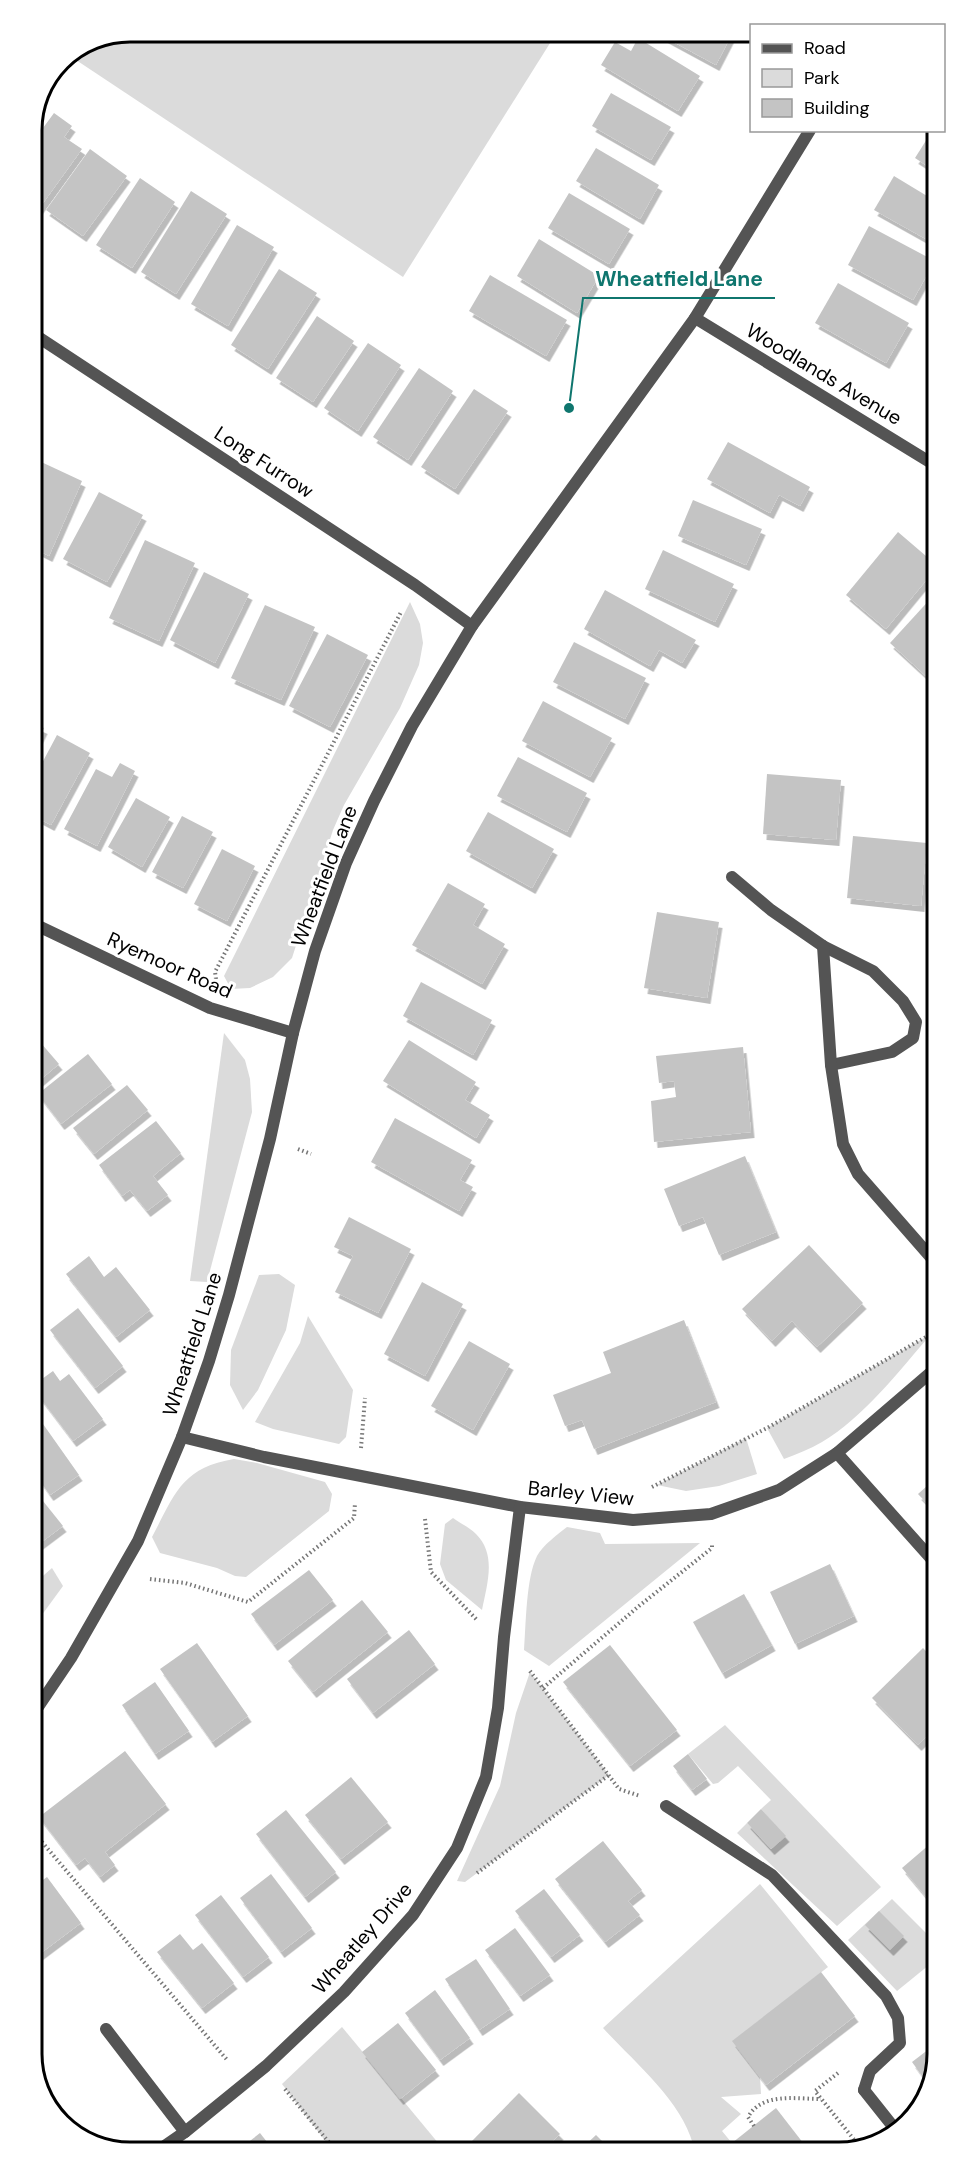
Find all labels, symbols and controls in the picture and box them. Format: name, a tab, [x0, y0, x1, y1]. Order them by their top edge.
legend	[750, 24, 945, 132]
text: Road	[804, 36, 846, 60]
text: Park	[804, 66, 840, 90]
text: Building	[804, 96, 869, 120]
callout: Wheatfield Lane	[583, 259, 775, 298]
text: Wheatfield Lane	[595, 265, 763, 293]
street label: Woodlands Avenue	[741, 317, 907, 431]
street label: Long Furrow	[209, 420, 319, 504]
street label: Wheatfield Lane	[285, 801, 363, 951]
street label: Ryemoor Road	[103, 926, 237, 1004]
street label: Wheatfield Lane	[156, 1269, 228, 1419]
street label: Barley View	[527, 1474, 635, 1512]
street label: Wheatley Drive	[306, 1877, 418, 1999]

